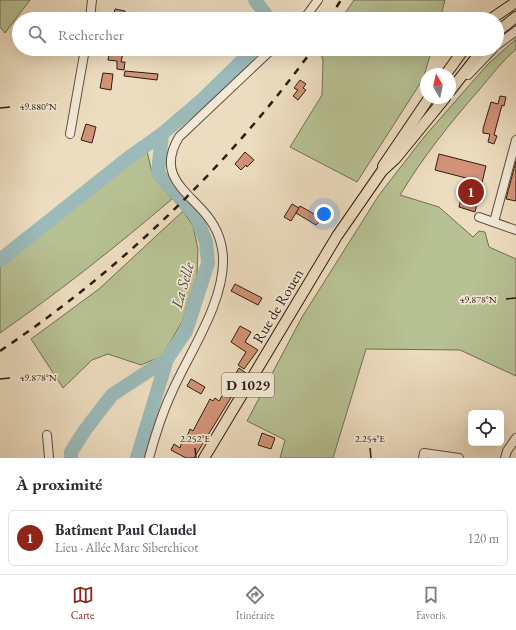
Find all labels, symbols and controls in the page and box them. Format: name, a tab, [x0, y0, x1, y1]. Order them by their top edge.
search box	[12, 12, 504, 56]
icon: search	[26, 23, 48, 45]
text: Rechercher	[58, 25, 124, 44]
north arrow	[420, 68, 456, 104]
text: 49.880°N	[19, 100, 57, 113]
pin: 1	[458, 177, 484, 207]
your location	[314, 204, 334, 224]
water label: La Selle	[166, 259, 199, 312]
street label: Rue de Rouen	[248, 265, 307, 347]
text: 49.878°N	[459, 293, 497, 306]
text: 49.878°N	[19, 371, 57, 384]
road number: D 1029	[222, 373, 274, 397]
map controls	[468, 410, 504, 446]
button: locate	[468, 410, 504, 446]
text: 2.252°E	[180, 432, 210, 445]
text: 2.254°E	[355, 432, 385, 445]
text: À proximité	[16, 473, 102, 495]
text: Batîment Paul Claudel	[55, 520, 197, 539]
text: 1	[27, 530, 33, 547]
text: 120 m	[468, 530, 499, 547]
text: Lieu · Allée Marc Siberchicot	[55, 539, 198, 556]
tab: Carte	[71, 584, 94, 622]
tab: Itinéraire	[236, 584, 274, 622]
tab: Favoris	[416, 584, 445, 622]

